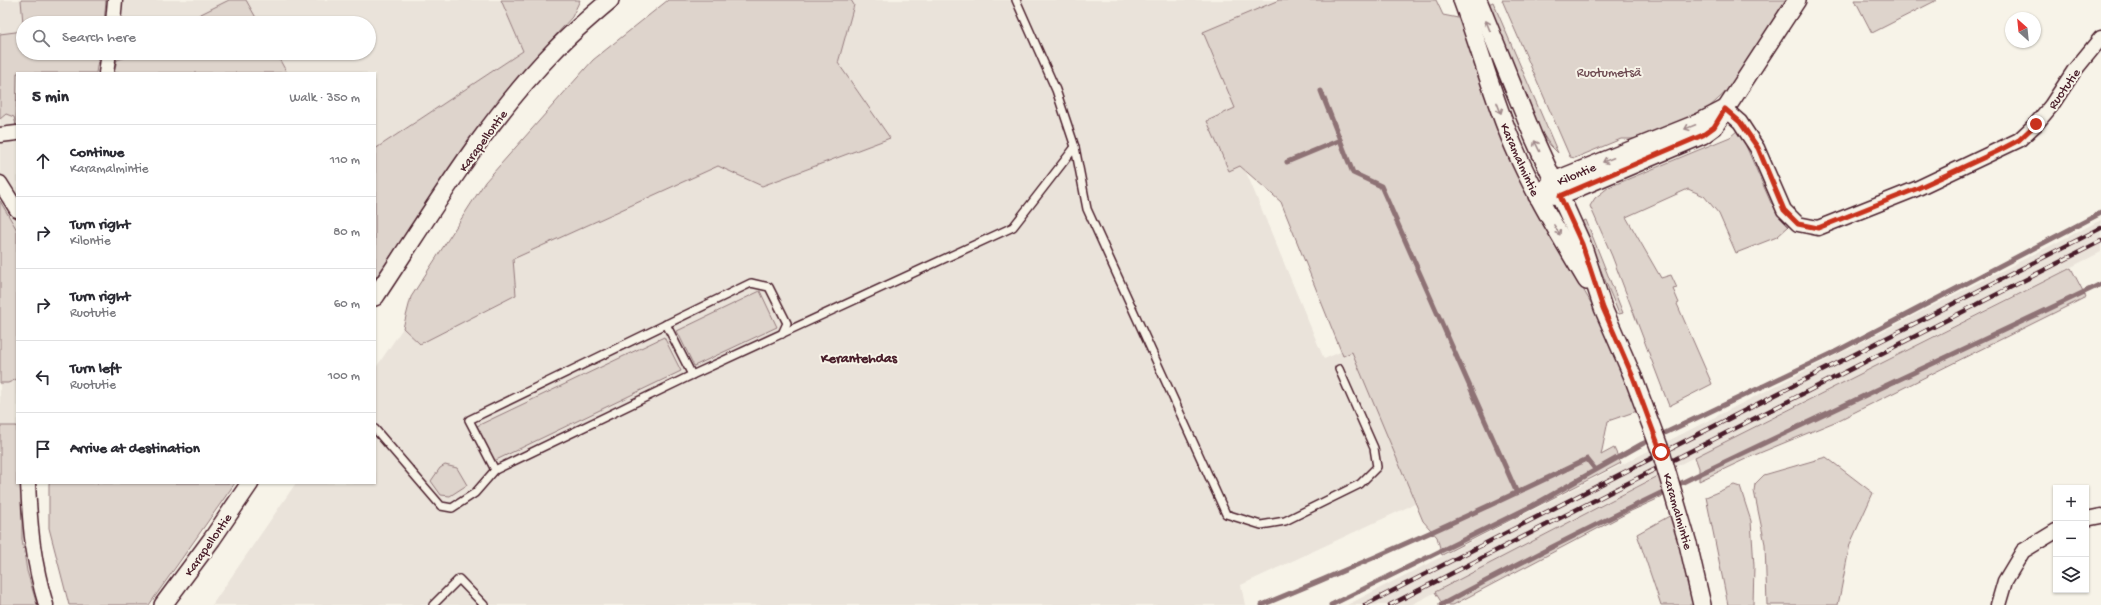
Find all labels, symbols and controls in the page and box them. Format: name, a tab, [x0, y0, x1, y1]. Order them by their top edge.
north arrow	[2005, 12, 2041, 48]
search box	[16, 16, 376, 60]
one-way arrow	[1484, 20, 1491, 32]
icon: search	[30, 27, 52, 49]
text: Search here	[62, 29, 136, 47]
park label: Ruotumetsä	[1577, 66, 1642, 81]
street label: Ruotutie	[2046, 66, 2085, 113]
text: 5 min	[32, 88, 69, 108]
text: Walk · 350 m	[290, 91, 360, 106]
one-way arrow	[1495, 101, 1503, 113]
street label: Karapellontie	[457, 107, 512, 175]
route end	[2027, 115, 2045, 133]
street label: Karamalmintie	[1496, 121, 1542, 199]
one-way arrow	[1685, 123, 1697, 131]
one-way arrow	[1533, 140, 1540, 152]
text: Continue	[70, 144, 124, 162]
icon: ahead	[32, 150, 54, 172]
text: 110 m	[330, 153, 360, 168]
one-way arrow	[1603, 156, 1615, 164]
street label: Kilontie	[1555, 160, 1599, 190]
text: Karamalmintie	[70, 162, 149, 177]
text: Turn right	[70, 216, 130, 234]
icon: right	[32, 222, 54, 244]
one-way arrow	[1553, 224, 1561, 236]
text: 80 m	[333, 225, 360, 240]
text: Kilontie	[70, 234, 111, 249]
text: Turn right	[70, 288, 130, 306]
icon: right	[32, 294, 54, 316]
text: 60 m	[334, 297, 360, 312]
text: Ruotutie	[70, 306, 116, 321]
district label: Kerantehdas	[820, 351, 898, 368]
text: Turn left	[70, 360, 121, 378]
icon: left	[32, 366, 54, 388]
text: 100 m	[328, 369, 360, 384]
text: Ruotutie	[70, 378, 116, 393]
icon: arrive	[32, 438, 54, 460]
text: Arrive at destination	[70, 440, 200, 458]
route start	[1652, 443, 1670, 461]
street label: Karamalmintie	[1659, 472, 1695, 552]
map controls	[2053, 485, 2089, 593]
button: +	[2053, 485, 2089, 521]
street label: Karapellontie	[182, 511, 236, 580]
button: −	[2053, 521, 2089, 557]
button: layers	[2053, 557, 2089, 593]

